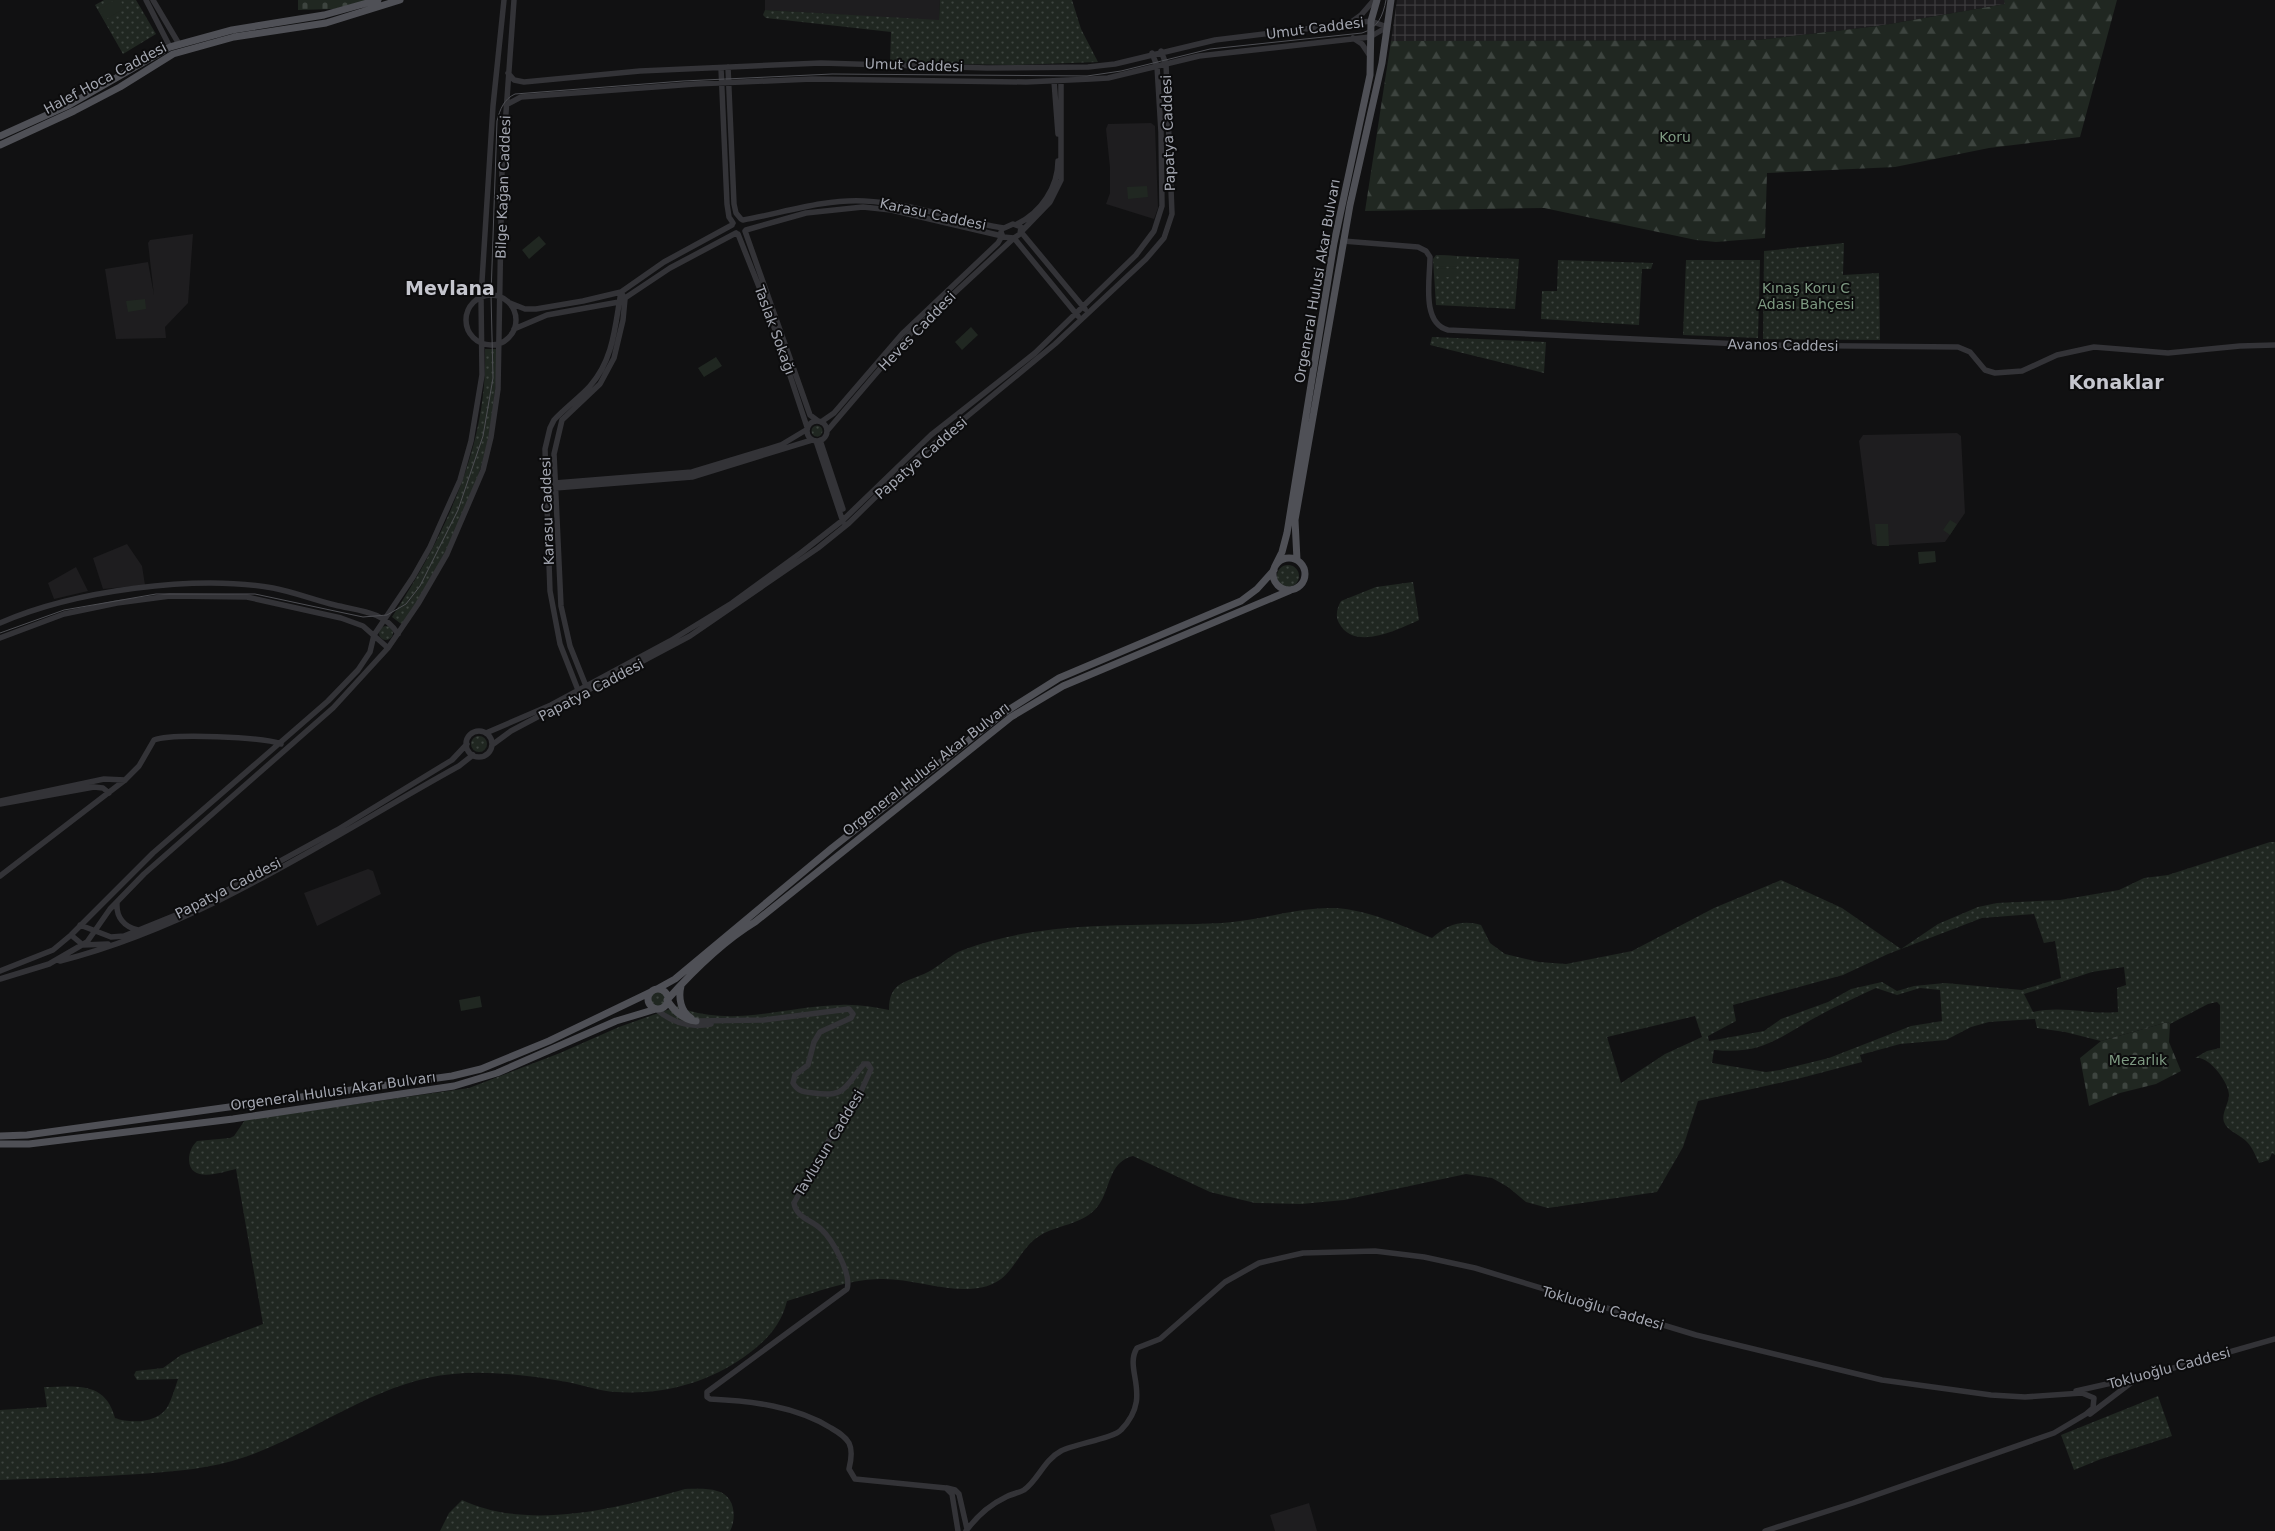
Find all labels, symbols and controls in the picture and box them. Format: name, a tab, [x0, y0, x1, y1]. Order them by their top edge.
street label: Umut Caddesi	[1265, 14, 1365, 42]
street label: Halef Hoca Caddesi	[41, 39, 169, 117]
street label: Umut Caddesi	[864, 55, 964, 75]
street label: Papatya Caddesi	[1158, 74, 1178, 192]
street label: Bilge Kağan Caddesi	[492, 115, 514, 259]
park label: Koru	[1659, 129, 1691, 145]
street label: Orgeneral Hulusi Akar Bulvarı	[1291, 178, 1343, 384]
street label: Karasu Caddesi	[878, 195, 988, 233]
district label: Mevlana	[405, 277, 495, 299]
park label: Kınaş Koru C Adası Bahçesi	[1758, 280, 1854, 312]
street label: Taslak Sokağı	[751, 282, 799, 377]
street label: Heves Caddesi	[875, 288, 959, 374]
street label: Avanos Caddesi	[1728, 336, 1838, 354]
district label: Konaklar	[2068, 371, 2164, 393]
street label: Papatya Caddesi	[872, 414, 970, 502]
street label: Karasu Caddesi	[537, 457, 557, 565]
street label: Papatya Caddesi	[536, 656, 646, 724]
street label: Orgeneral Hulusi Akar Bulvarı	[839, 699, 1013, 839]
street label: Papatya Caddesi	[172, 854, 284, 922]
park label: Mezarlık	[2109, 1052, 2168, 1068]
street label: Orgeneral Hulusi Akar Bulvarı	[229, 1069, 437, 1113]
street label: Tavlusun Caddesi	[790, 1087, 867, 1200]
street label: Tokluoğlu Caddesi	[1539, 1283, 1666, 1333]
street label: Tokluoğlu Caddesi	[2105, 1344, 2232, 1392]

